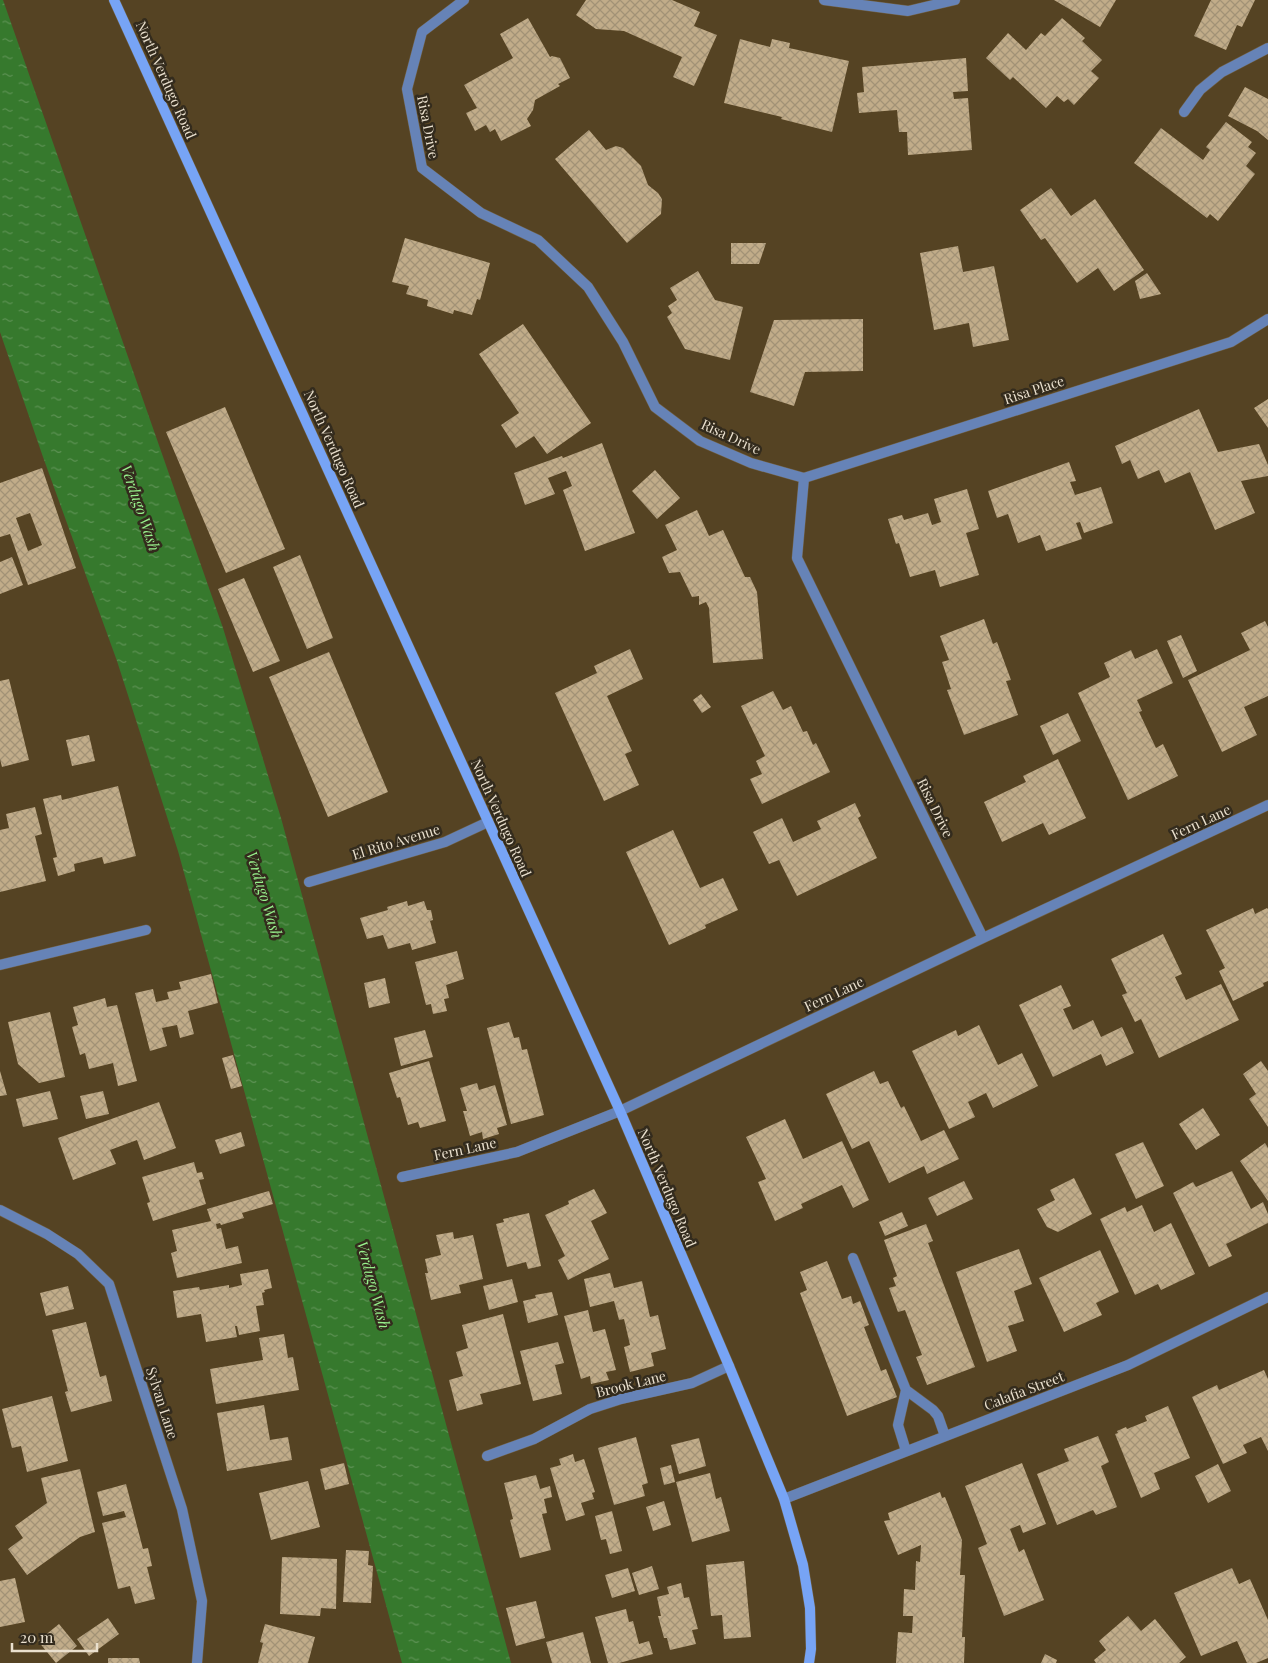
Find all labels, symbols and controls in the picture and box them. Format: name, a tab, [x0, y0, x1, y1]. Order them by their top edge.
street label: North Verdugo Road	[132, 18, 201, 142]
street label: Risa Drive	[413, 94, 444, 160]
street label: Risa Place	[1001, 371, 1067, 408]
street label: North Verdugo Road	[300, 387, 369, 511]
street label: Risa Drive	[698, 414, 764, 459]
water label: Verdugo Wash	[117, 462, 165, 554]
street label: North Verdugo Road	[467, 756, 536, 880]
street label: Risa Drive	[913, 775, 958, 841]
street label: Fern Lane	[1168, 800, 1234, 844]
street label: El Rito Avenue	[350, 819, 442, 864]
water label: Verdugo Wash	[242, 849, 288, 941]
street label: Fern Lane	[801, 972, 867, 1016]
street label: North Verdugo Road	[634, 1126, 701, 1250]
street label: Fern Lane	[432, 1133, 498, 1164]
water label: Verdugo Wash	[353, 1239, 395, 1331]
street label: Sylvan Lane	[142, 1364, 183, 1441]
street label: Brook Lane	[594, 1366, 668, 1401]
street label: Calafia Street	[981, 1366, 1067, 1414]
scale bar	[12, 1620, 98, 1652]
text: 20 m	[20, 1627, 54, 1647]

